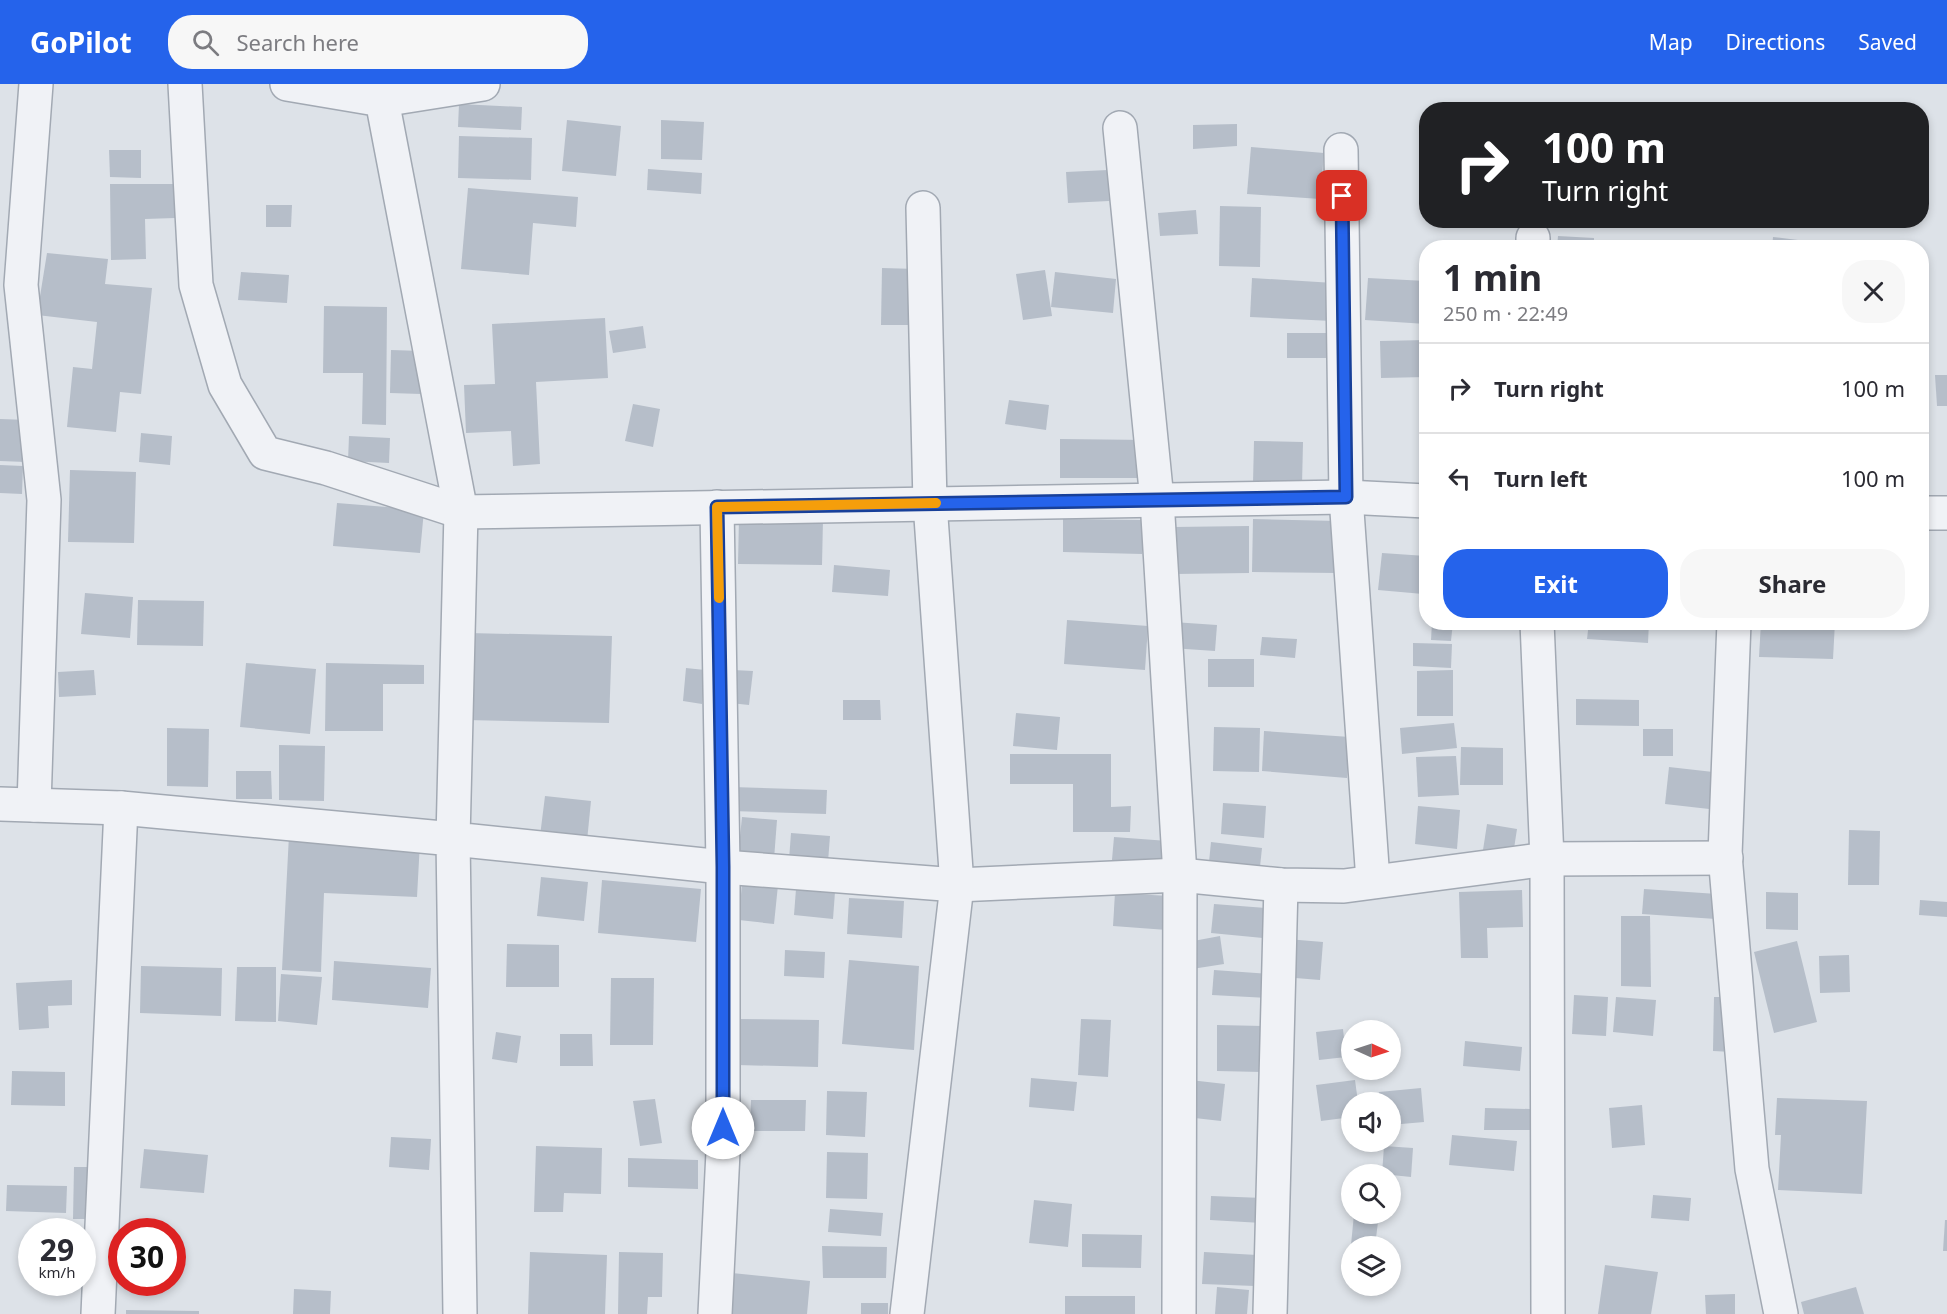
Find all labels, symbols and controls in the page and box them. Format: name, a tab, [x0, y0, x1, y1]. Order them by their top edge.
search box	[168, 15, 588, 69]
text: GoPilot	[30, 23, 132, 61]
icon: search	[189, 26, 222, 59]
text: Search here	[237, 27, 359, 57]
text: Map	[1649, 28, 1693, 56]
text: Directions	[1726, 28, 1825, 56]
text: Saved	[1858, 28, 1917, 56]
text: 100 m	[1542, 118, 1666, 175]
icon: right	[1443, 126, 1521, 204]
pin	[1316, 170, 1367, 221]
text: Turn right	[1542, 172, 1668, 209]
icon: arrive	[1325, 179, 1358, 212]
text: 1 min	[1443, 253, 1542, 302]
button: close	[1842, 260, 1905, 323]
text: 250 m · 22:49	[1443, 300, 1568, 327]
icon: right	[1443, 372, 1476, 405]
text: Turn right	[1494, 373, 1604, 403]
text: 100 m	[1841, 373, 1905, 403]
icon: left	[1443, 462, 1476, 495]
text: Turn left	[1494, 463, 1588, 493]
text: 100 m	[1841, 463, 1905, 493]
button: Exit	[1443, 549, 1668, 618]
button: Share	[1680, 549, 1905, 618]
north arrow	[1341, 1020, 1401, 1080]
map controls	[1341, 1020, 1401, 1296]
button: sound	[1341, 1092, 1401, 1152]
position arrow	[691, 1096, 755, 1160]
button: search	[1341, 1164, 1401, 1224]
speed limit sign: 30	[108, 1218, 186, 1296]
text: 29	[40, 1229, 74, 1270]
button: layers	[1341, 1236, 1401, 1296]
text: km/h	[39, 1262, 75, 1282]

